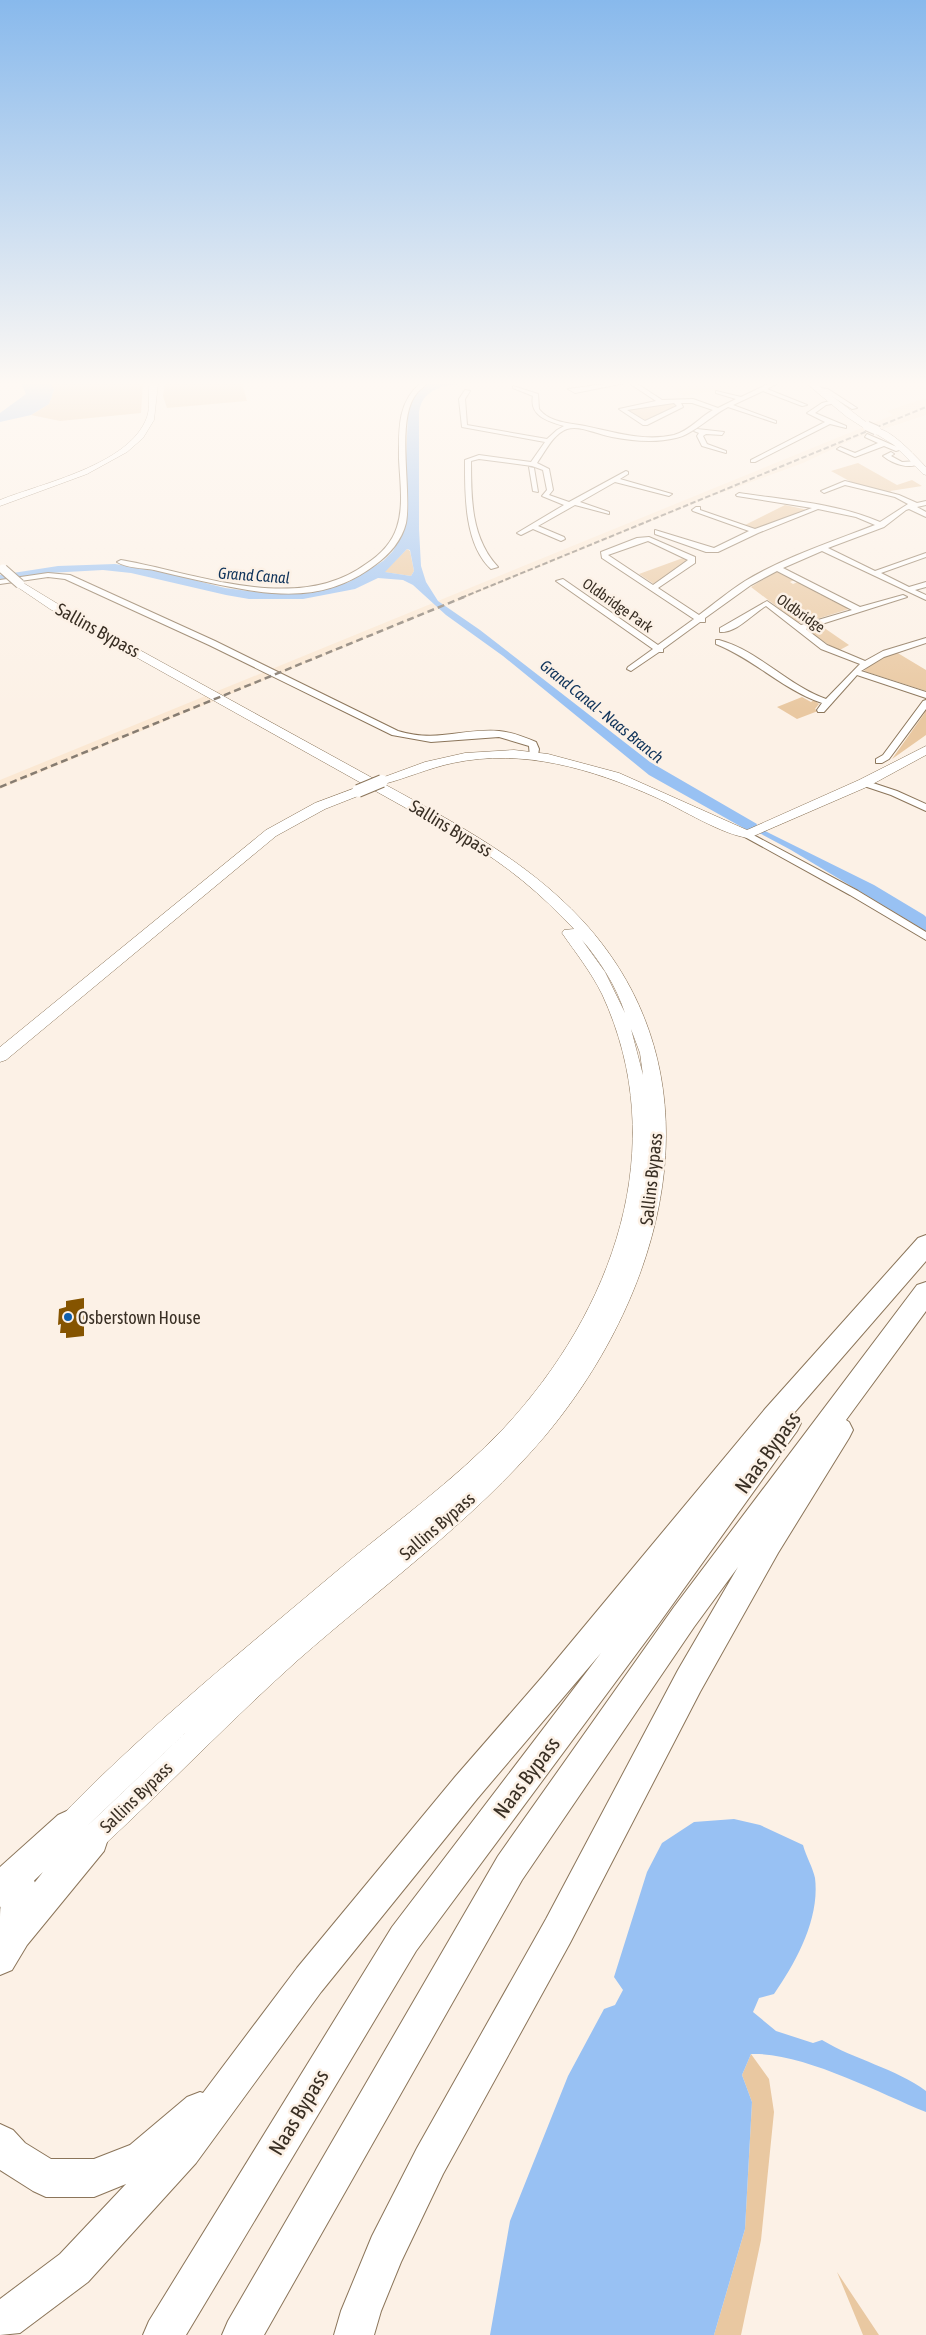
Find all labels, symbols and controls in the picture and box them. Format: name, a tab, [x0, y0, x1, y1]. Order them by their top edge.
water label: Grand Canal	[218, 564, 290, 586]
street label: Oldbridge Park	[580, 575, 657, 636]
street label: Oldbridge	[774, 590, 828, 636]
street label: Sallins Bypass	[52, 598, 144, 662]
water label: Grand Canal - Naas Branch	[537, 656, 667, 766]
street label: Sallins Bypass	[406, 795, 496, 861]
street label: Sallins Bypass	[636, 1132, 666, 1226]
place label: Osberstown House	[78, 1307, 201, 1328]
marker: Osberstown House	[62, 1311, 74, 1323]
street label: Naas Bypass	[729, 1406, 805, 1498]
street label: Sallins Bypass	[395, 1488, 479, 1564]
street label: Naas Bypass	[488, 1732, 564, 1822]
street label: Sallins Bypass	[95, 1757, 177, 1837]
street label: Naas Bypass	[263, 2065, 333, 2159]

